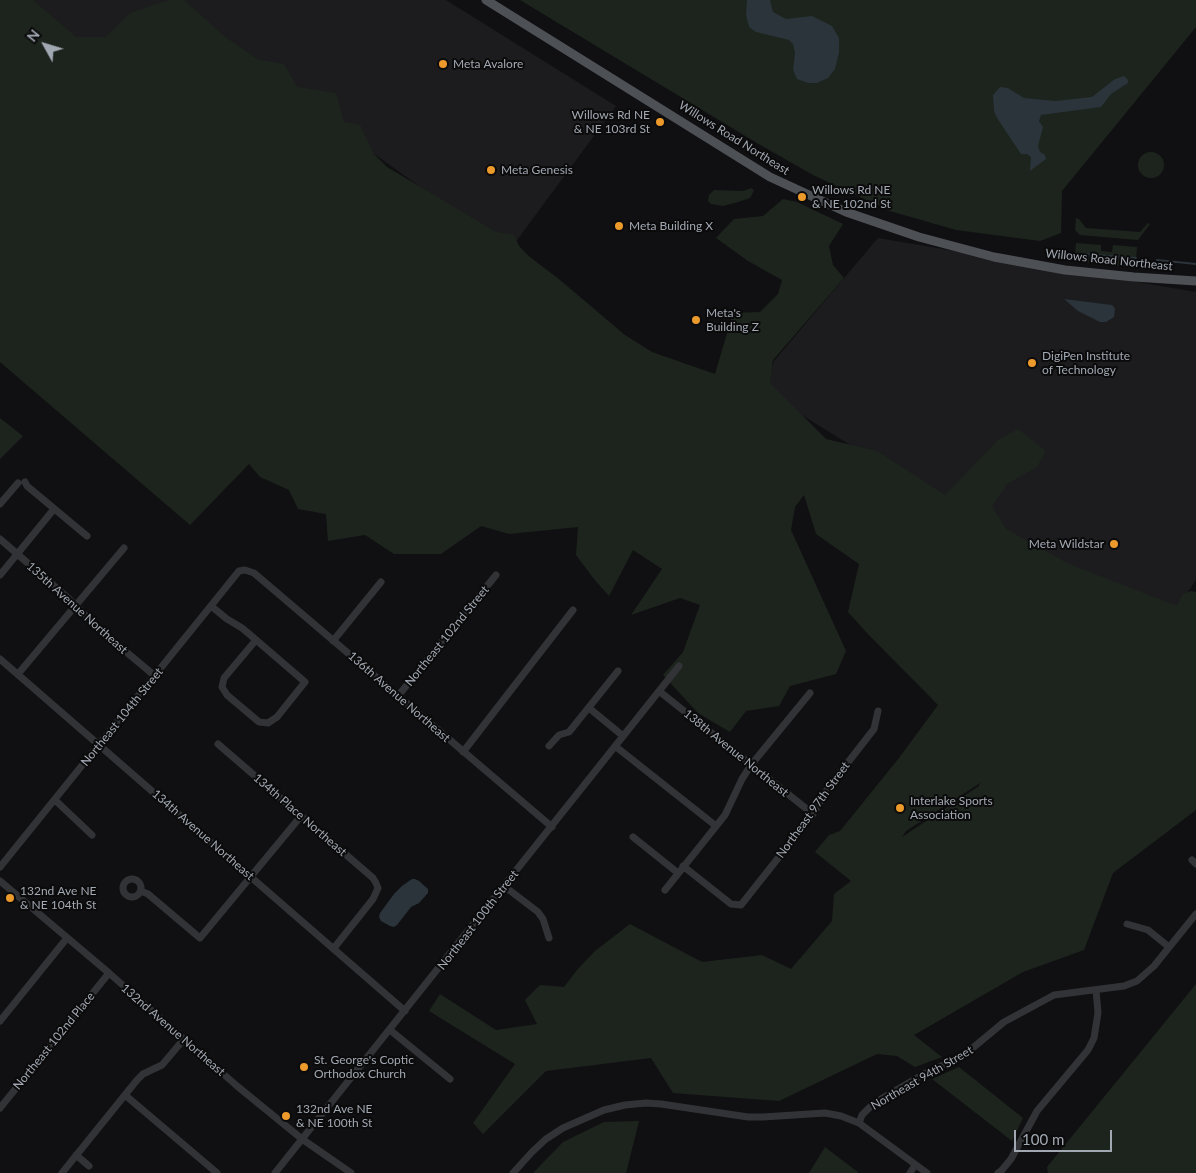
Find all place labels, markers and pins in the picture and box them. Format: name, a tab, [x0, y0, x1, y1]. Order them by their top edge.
place label: Meta Avalore	[453, 57, 523, 71]
marker: Meta Avalore	[437, 58, 449, 70]
place label: Willows Rd NE & NE 103rd St	[572, 108, 650, 136]
marker: Willows Rd NE & NE 103rd St	[654, 116, 666, 128]
place label: Meta Genesis	[501, 163, 573, 177]
marker: Meta Genesis	[485, 164, 497, 176]
place label: Willows Rd NE & NE 102nd St	[812, 183, 891, 211]
marker: Willows Rd NE & NE 102nd St	[796, 191, 808, 203]
place label: Meta Building X	[629, 219, 713, 233]
marker: Meta Building X	[613, 220, 625, 232]
place label: Meta's Building Z	[706, 306, 759, 334]
marker: Meta's Building Z	[690, 314, 702, 326]
place label: DigiPen Institute of Technology	[1042, 349, 1130, 377]
marker: DigiPen Institute of Technology	[1026, 357, 1038, 369]
place label: Meta Wildstar	[1029, 537, 1104, 551]
marker: Meta Wildstar	[1108, 538, 1120, 550]
place label: Interlake Sports Association	[910, 794, 993, 822]
marker: Interlake Sports Association	[894, 802, 906, 814]
place label: 132nd Ave NE & NE 104th St	[20, 884, 97, 912]
marker: 132nd Ave NE & NE 104th St	[4, 892, 16, 904]
place label: St. George's Coptic Orthodox Church	[314, 1053, 414, 1081]
marker: St. George's Coptic Orthodox Church	[298, 1061, 310, 1073]
place label: 132nd Ave NE & NE 100th St	[296, 1102, 373, 1130]
marker: 132nd Ave NE & NE 100th St	[280, 1110, 292, 1122]

